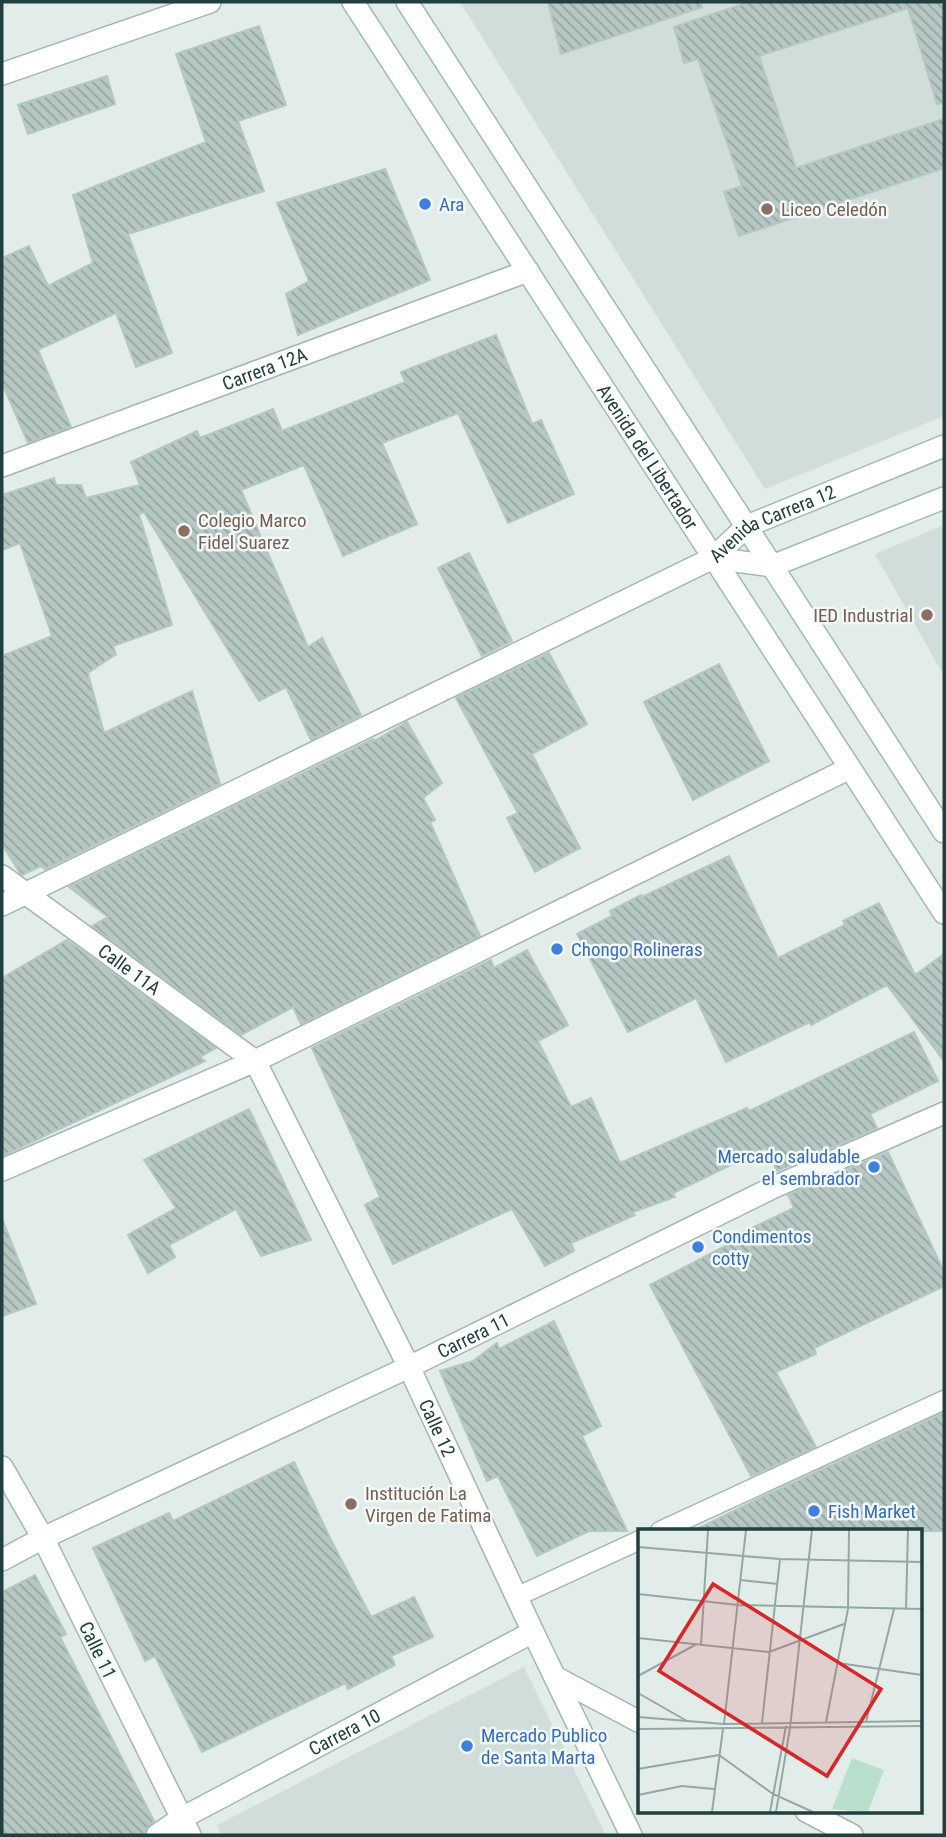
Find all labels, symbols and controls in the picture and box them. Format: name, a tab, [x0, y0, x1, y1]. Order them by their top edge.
place label: Ara	[439, 193, 464, 216]
marker: Ara	[417, 196, 433, 212]
place label: Liceo Celedón	[781, 198, 887, 221]
marker: Liceo Celedón	[759, 201, 775, 217]
street label: Carrera 12A	[219, 343, 310, 395]
street label: Avenida del Libertador	[592, 380, 703, 534]
street label: Avenida Carrera 12	[705, 480, 839, 567]
place label: Colegio Marco Fidel Suarez	[198, 509, 307, 554]
marker: Colegio Marco Fidel Suarez	[176, 523, 192, 539]
place label: IED Industrial	[813, 604, 913, 627]
marker: IED Industrial	[919, 607, 935, 623]
place label: Chongo Rolineras	[571, 938, 703, 961]
street label: Calle 11A	[94, 939, 165, 1000]
marker: Chongo Rolineras	[549, 941, 565, 957]
place label: Mercado saludable el sembrador	[717, 1145, 860, 1190]
marker: Mercado saludable el sembrador	[866, 1159, 882, 1175]
place label: Condimentos cotty	[712, 1225, 811, 1270]
marker: Condimentos cotty	[690, 1239, 706, 1255]
street label: Carrera 11	[433, 1308, 513, 1363]
street label: Calle 12	[414, 1396, 460, 1460]
place label: Institución La Virgen de Fatima	[365, 1482, 491, 1527]
marker: Institución La Virgen de Fatima	[343, 1496, 359, 1512]
place label: Fish Market	[828, 1500, 916, 1523]
marker: Fish Market	[806, 1503, 822, 1519]
inset map	[638, 1529, 922, 1812]
street label: Calle 11	[74, 1618, 121, 1683]
street label: Carrera 10	[305, 1704, 384, 1761]
place label: Mercado Publico de Santa Marta	[481, 1724, 607, 1769]
marker: Mercado Publico de Santa Marta	[459, 1738, 475, 1754]

